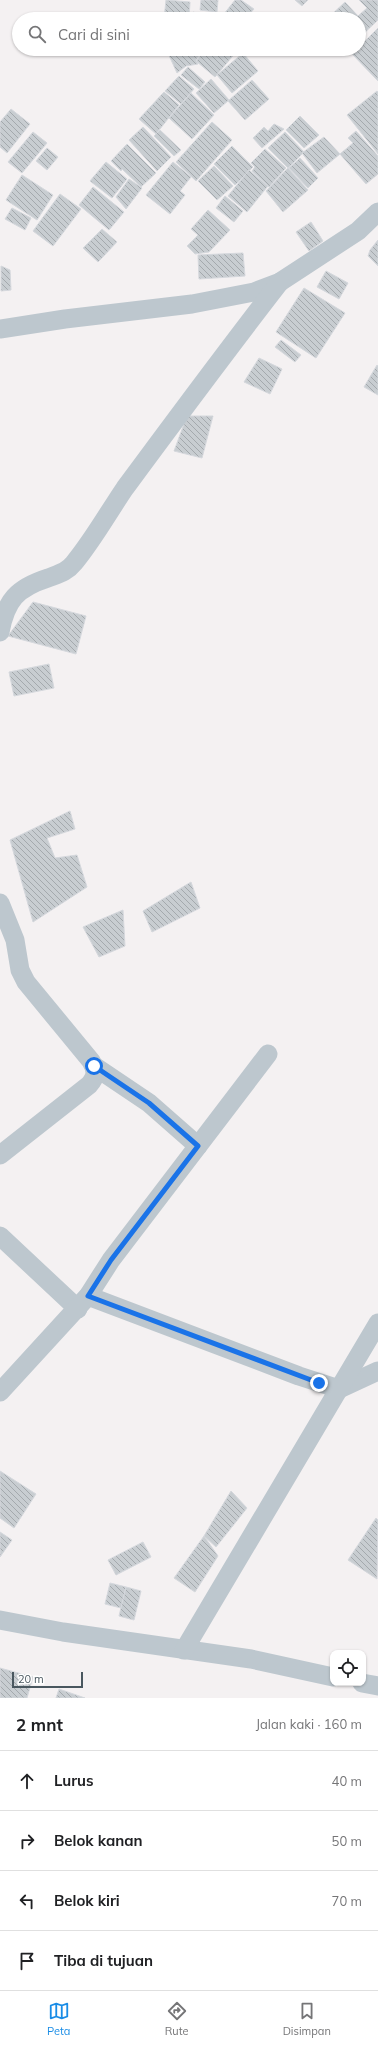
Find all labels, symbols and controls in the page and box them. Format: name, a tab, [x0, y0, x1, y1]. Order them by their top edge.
search box	[12, 12, 366, 56]
icon: search	[26, 23, 48, 45]
text: Cari di sini	[58, 25, 130, 44]
route start	[85, 1057, 103, 1075]
route end	[310, 1374, 328, 1392]
map controls	[330, 1650, 366, 1686]
button: locate	[330, 1650, 366, 1686]
scale bar	[12, 1670, 83, 1689]
text: 20 m	[18, 1672, 44, 1686]
text: 2 mnt	[16, 1714, 63, 1735]
text: Jalan kaki · 160 m	[256, 1716, 362, 1732]
icon: ahead	[16, 1770, 38, 1792]
text: Lurus	[54, 1771, 94, 1790]
text: 40 m	[332, 1773, 362, 1789]
icon: right	[16, 1830, 38, 1852]
text: Belok kanan	[54, 1831, 143, 1850]
text: 50 m	[332, 1833, 362, 1849]
icon: left	[16, 1890, 38, 1912]
text: Belok kiri	[54, 1891, 120, 1910]
text: 70 m	[332, 1893, 362, 1909]
icon: arrive	[16, 1950, 38, 1972]
text: Tiba di tujuan	[54, 1951, 153, 1970]
tab: Peta	[47, 2000, 70, 2038]
tab: Rute	[165, 2000, 188, 2038]
tab: Disimpan	[283, 2000, 331, 2038]

